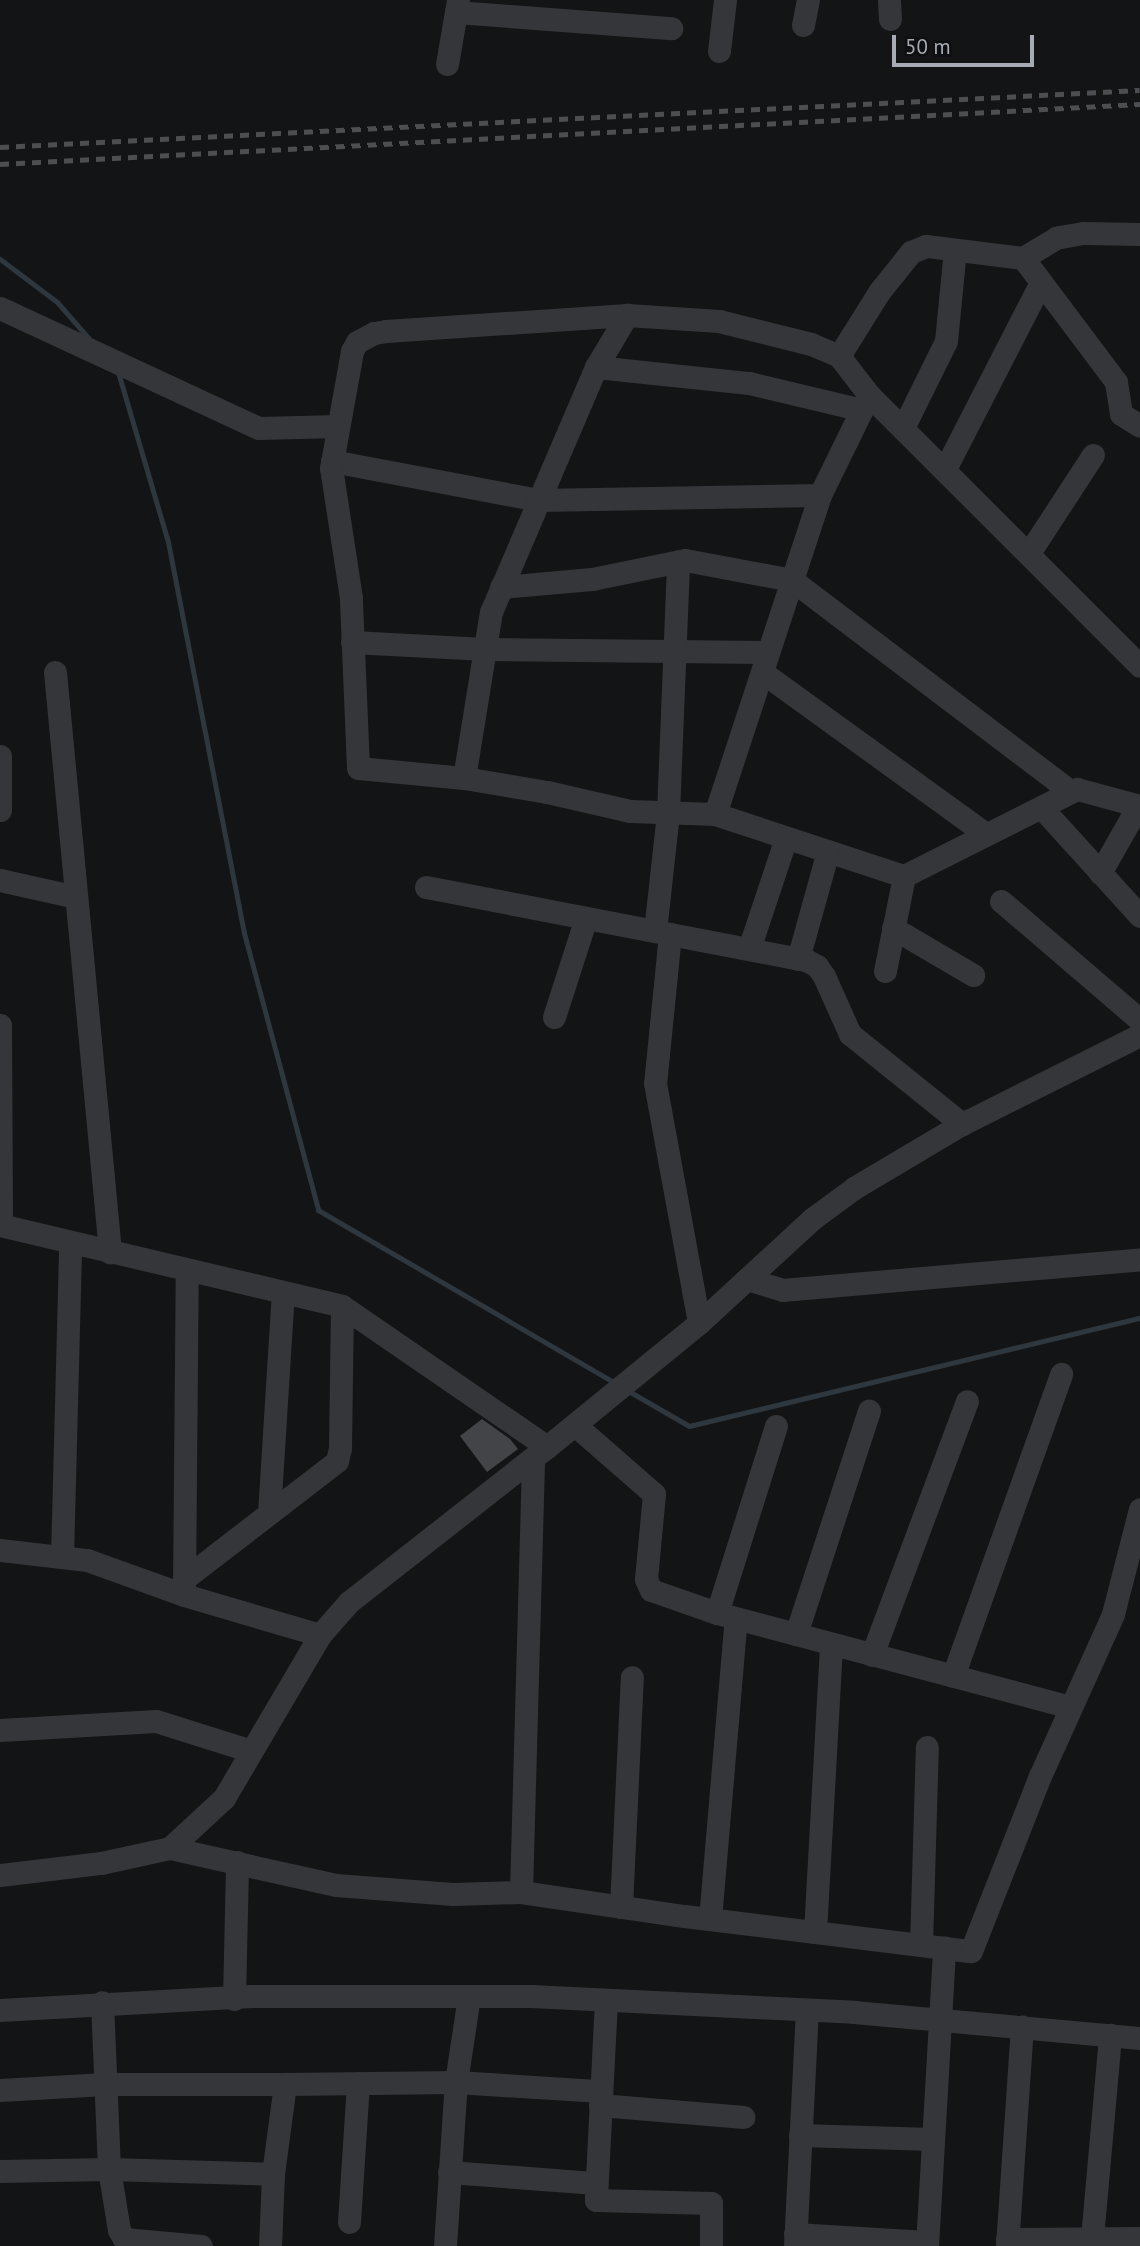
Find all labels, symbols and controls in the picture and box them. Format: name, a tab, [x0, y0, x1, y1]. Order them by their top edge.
scale bar	[895, 21, 1037, 65]
text: 50 m	[905, 33, 951, 60]

